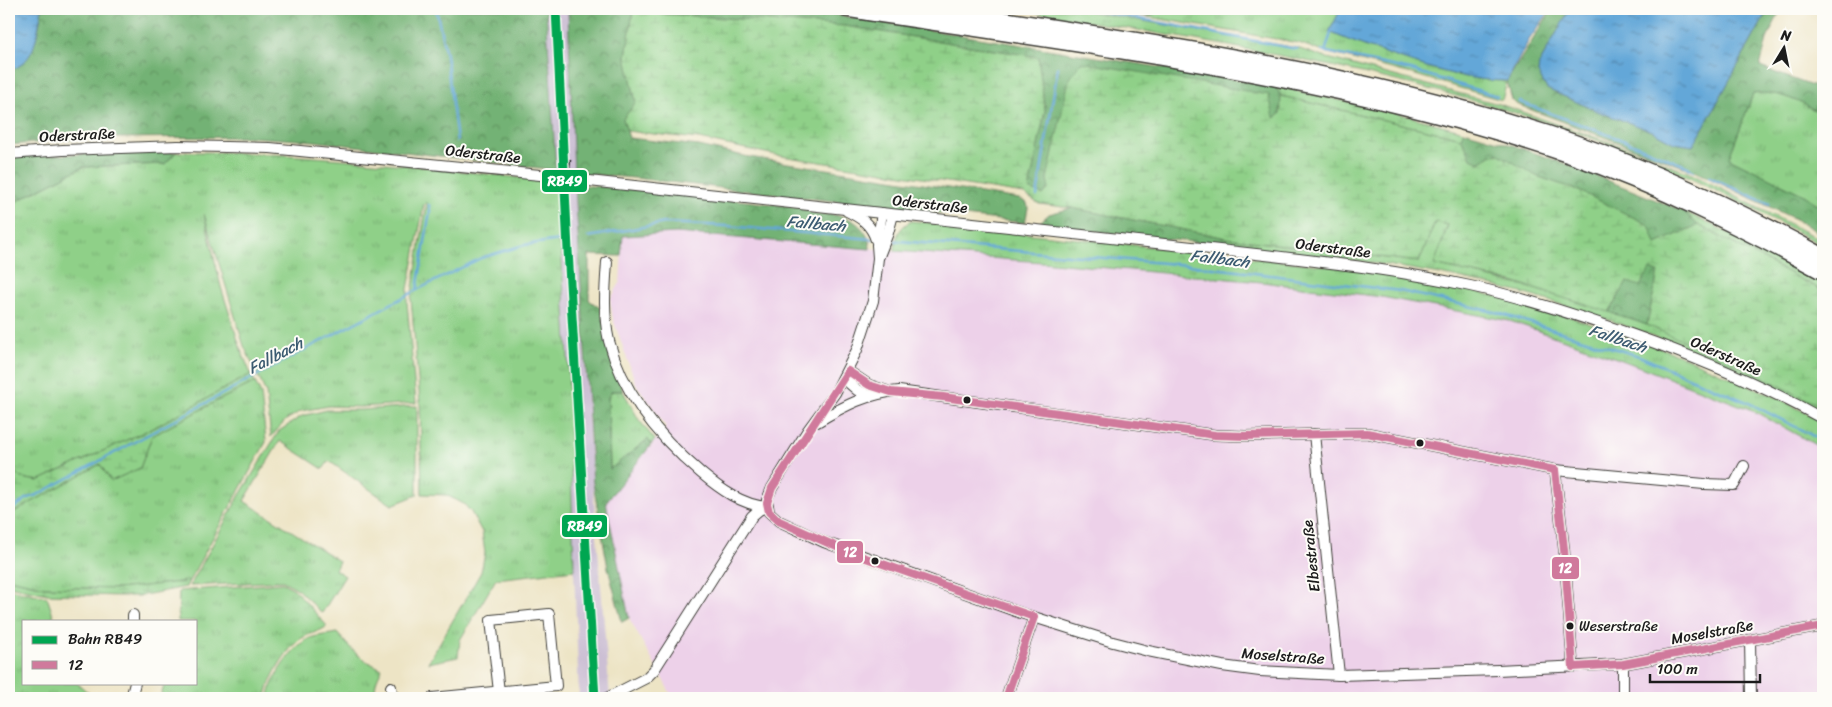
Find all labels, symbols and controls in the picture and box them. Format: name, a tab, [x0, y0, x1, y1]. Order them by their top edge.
north arrow	[1760, 22, 1810, 72]
text: N	[1778, 22, 1793, 49]
street label: Oderstraße	[39, 120, 115, 150]
street label: Oderstraße	[444, 137, 522, 171]
line badge: RB49	[541, 169, 588, 193]
text: RB49	[547, 169, 583, 194]
street label: Oderstraße	[891, 187, 969, 221]
water label: Fallbach	[785, 206, 848, 241]
street label: Oderstraße	[1294, 230, 1372, 266]
water label: Fallbach	[1189, 241, 1252, 277]
water label: Fallbach	[1585, 316, 1652, 362]
water label: Fallbach	[242, 328, 309, 382]
street label: Oderstraße	[1686, 329, 1766, 383]
unlabelled marker	[962, 395, 972, 405]
unlabelled marker	[1415, 438, 1425, 448]
line badge: RB49	[561, 514, 608, 538]
text: RB49	[567, 514, 603, 539]
street label: Elbestraße	[1294, 519, 1328, 593]
line badge: 12	[836, 540, 864, 564]
text: 12	[843, 540, 858, 565]
unlabelled marker	[870, 556, 880, 566]
line badge: 12	[1551, 556, 1580, 580]
text: 12	[1558, 556, 1573, 581]
street label: Moselstraße	[1669, 612, 1756, 652]
place label: Weserstraße	[1579, 614, 1658, 639]
legend	[22, 620, 198, 684]
marker: Weserstraße	[1565, 621, 1575, 631]
text: Bahn RB49	[68, 626, 142, 652]
street label: Moselstraße	[1241, 640, 1326, 672]
text: 12	[68, 652, 83, 678]
scale bar	[1650, 652, 1760, 684]
text: 100 m	[1657, 656, 1698, 682]

